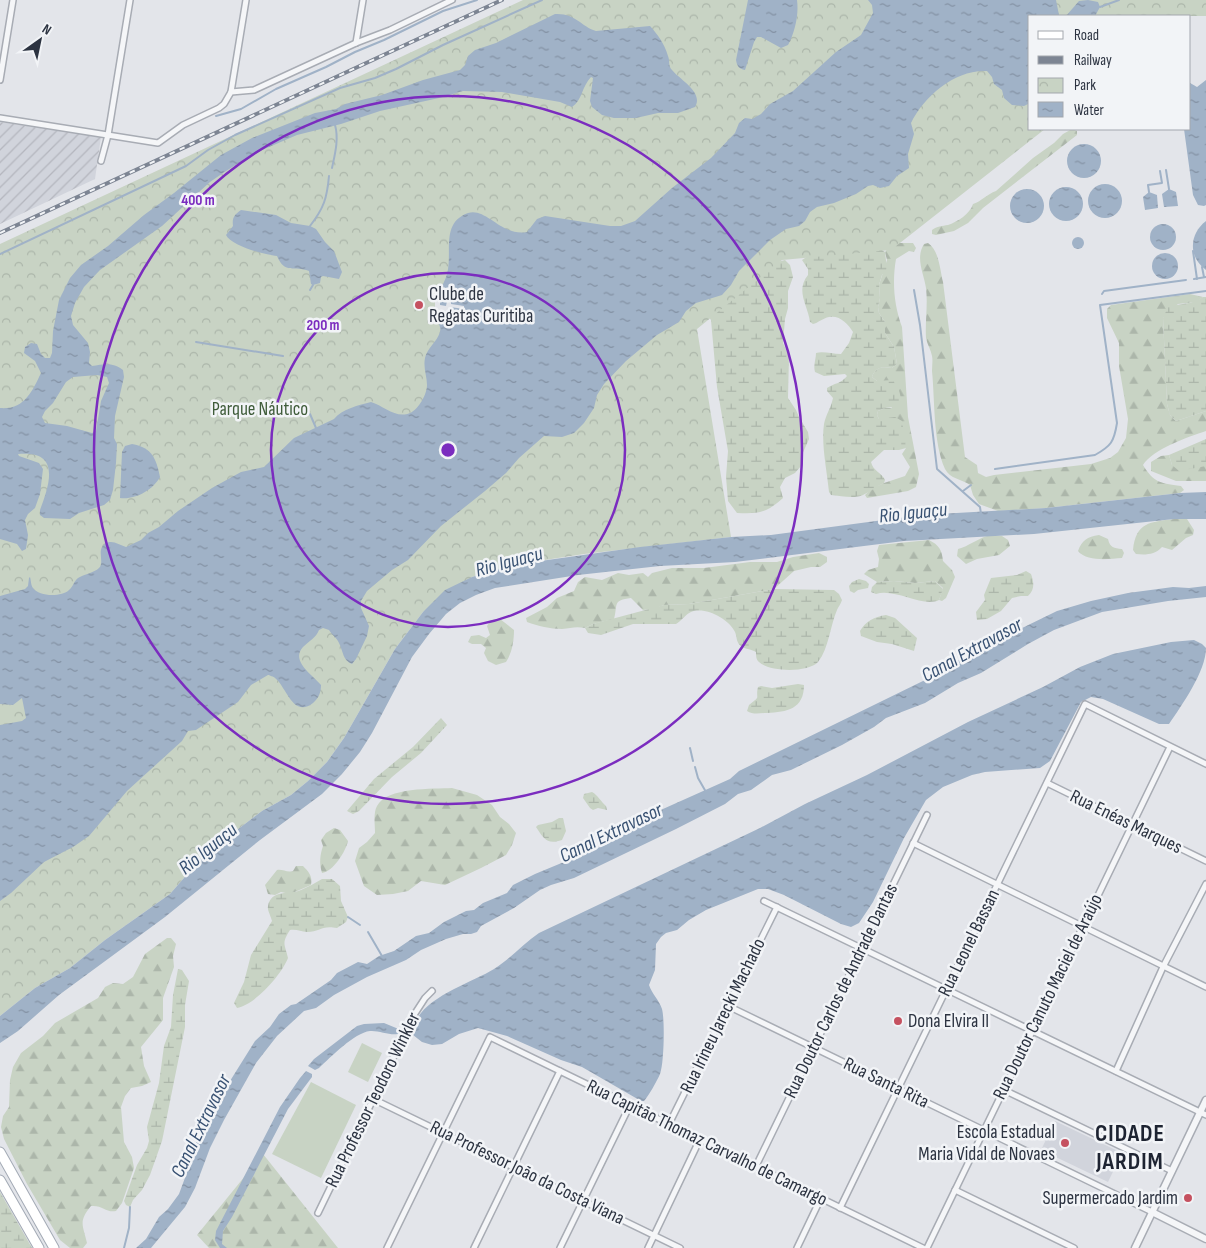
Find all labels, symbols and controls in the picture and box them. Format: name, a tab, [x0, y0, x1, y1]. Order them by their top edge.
north arrow	[15, 15, 65, 65]
legend	[1028, 15, 1191, 130]
text: N	[39, 20, 55, 39]
text: Road	[1074, 26, 1099, 45]
text: Railway	[1074, 51, 1112, 70]
text: Park	[1074, 76, 1096, 95]
text: Water	[1074, 101, 1105, 120]
text: 400 m	[181, 191, 215, 210]
place label: Clube de Regatas Curitiba	[429, 283, 533, 328]
marker: Clube de Regatas Curitiba	[413, 299, 425, 311]
text: 200 m	[306, 316, 340, 335]
park label: Parque Náutico	[212, 398, 308, 421]
centre of rings	[439, 441, 457, 459]
water label: Rio Iguaçu	[878, 497, 949, 529]
water label: Rio Iguaçu	[473, 541, 546, 582]
water label: Canal Extravasor	[917, 612, 1028, 688]
street label: Rua Enéas Marques	[1066, 785, 1186, 859]
water label: Canal Extravasor	[556, 797, 668, 868]
water label: Rio Iguaçu	[174, 818, 243, 880]
street label: Rua Doutor Carlos de Andrade Dantas	[779, 880, 903, 1102]
street label: Rua Leonel Bassan	[933, 886, 1005, 1000]
street label: Rua Doutor Canuto Maciel de Araújo	[988, 891, 1108, 1103]
street label: Rua Irineu Jarecki Machado	[676, 935, 770, 1097]
street label: Rua Professor Teodoro Winkler	[321, 1008, 426, 1191]
place label: Dona Elvira II	[908, 1010, 989, 1033]
marker: Dona Elvira II	[892, 1015, 904, 1027]
street label: Rua Santa Rita	[840, 1052, 932, 1114]
water label: Canal Extravasor	[166, 1069, 237, 1181]
street label: Rua Capitão Thomaz Carvalho de Camargo	[583, 1075, 831, 1211]
street label: Rua Professor João da Costa Viana	[426, 1116, 628, 1230]
district label: CIDADE JARDIM	[1095, 1119, 1165, 1176]
place label: Escola Estadual Maria Vidal de Novaes	[918, 1121, 1055, 1166]
marker: Escola Estadual Maria Vidal de Novaes	[1059, 1137, 1071, 1149]
place label: Supermercado Jardim	[1042, 1187, 1178, 1210]
marker: Supermercado Jardim	[1182, 1192, 1194, 1204]

